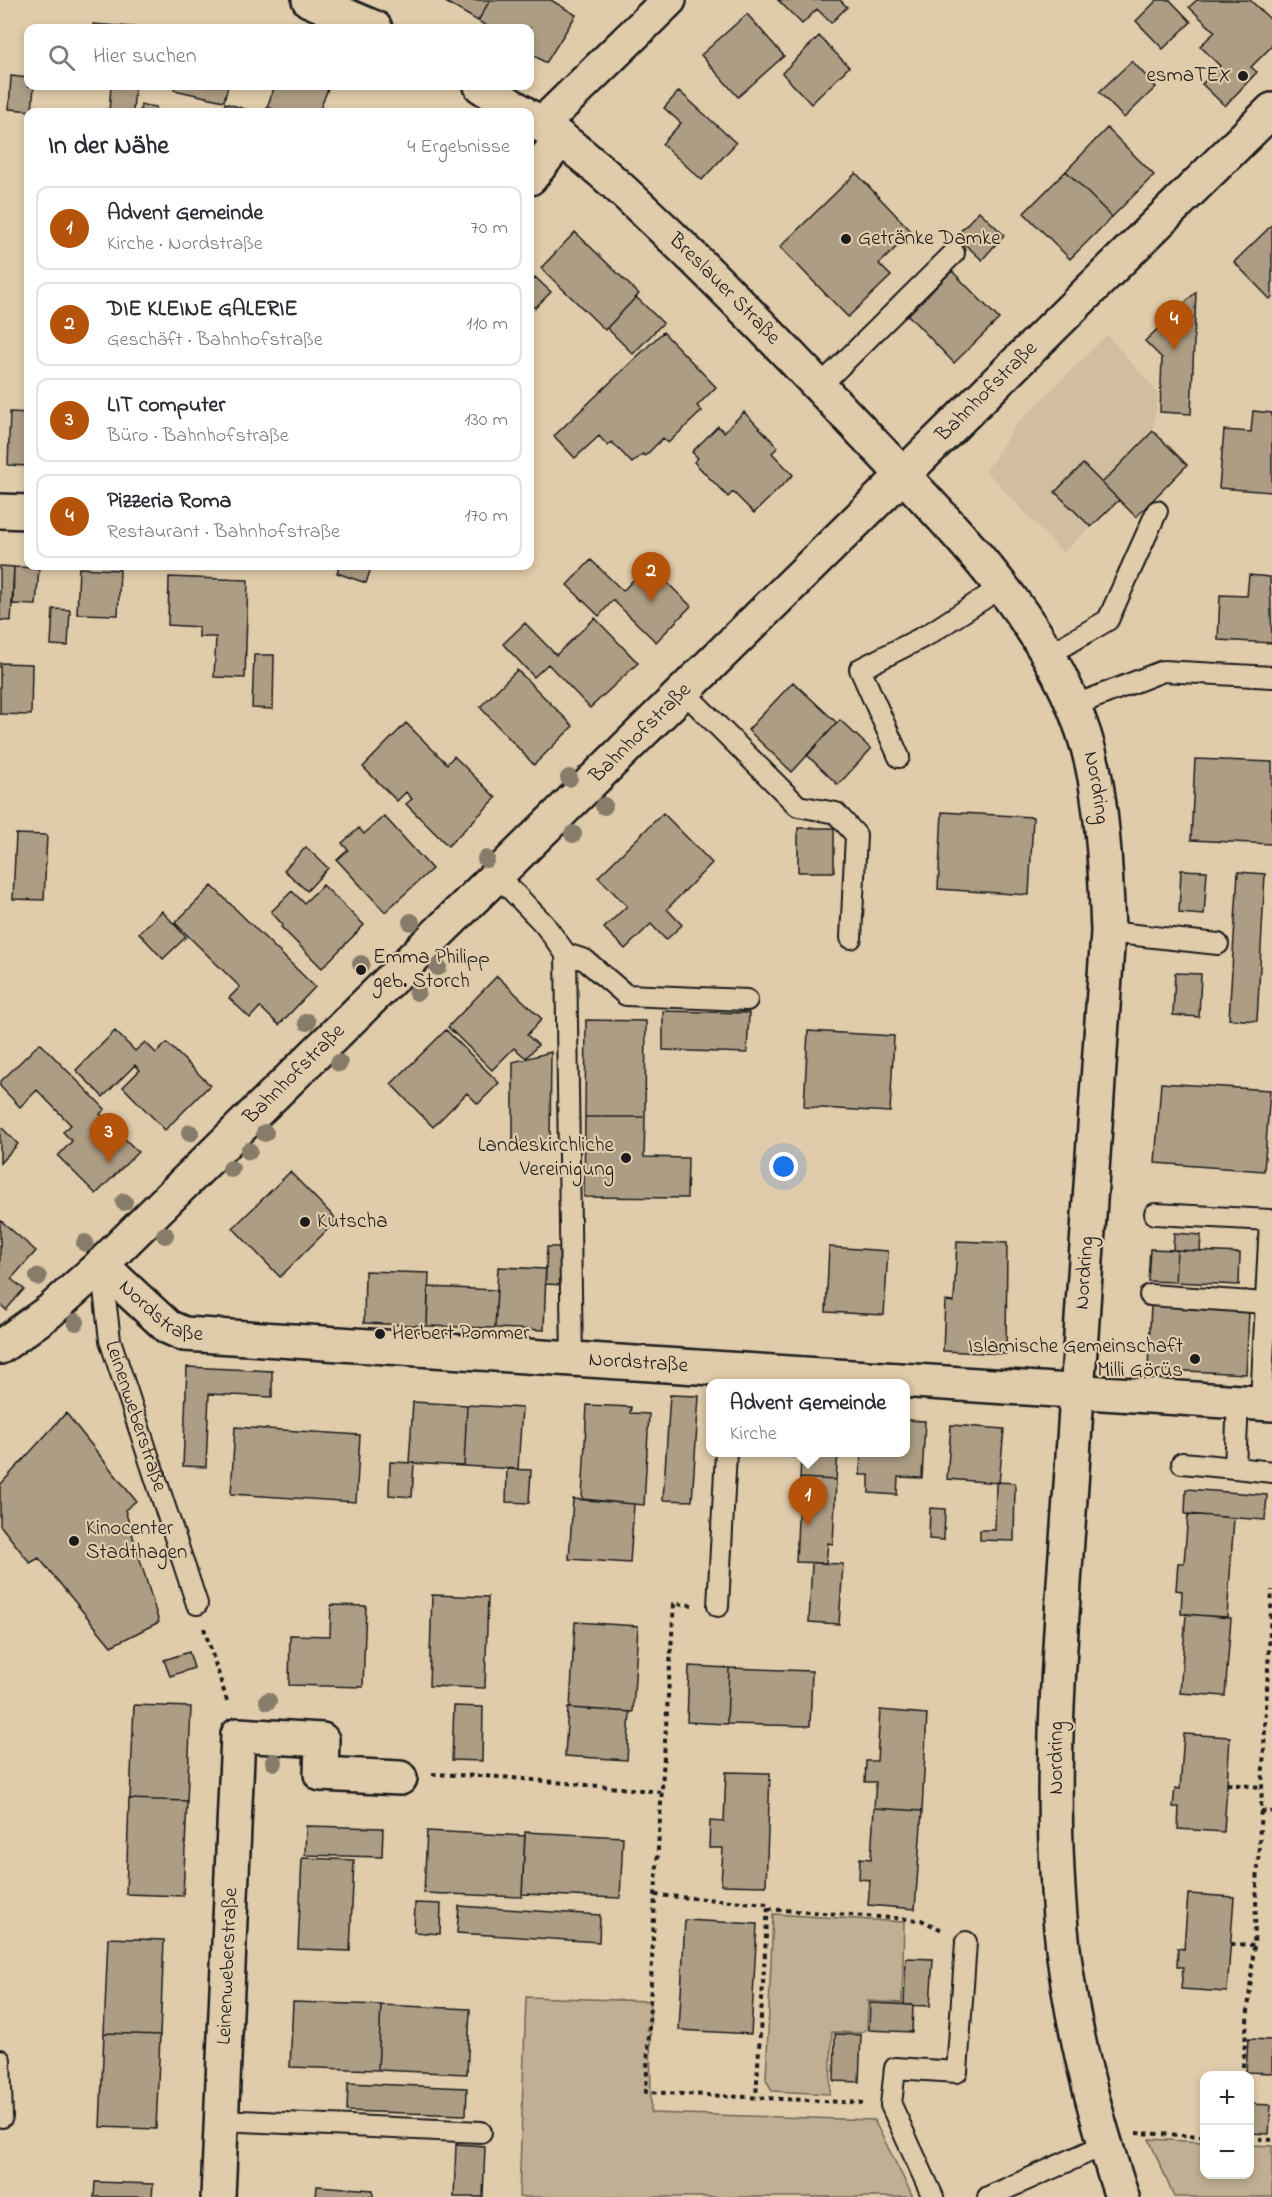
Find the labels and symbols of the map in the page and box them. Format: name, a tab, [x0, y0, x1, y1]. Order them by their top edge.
place label: esmaTEX	[1146, 61, 1231, 91]
marker: esmaTEX	[1236, 69, 1250, 83]
place label: Getränke Damke	[858, 224, 1001, 254]
street label: Breslauer Straße	[661, 226, 787, 352]
marker: Getränke Damke	[839, 232, 853, 246]
pin: 4	[1154, 300, 1194, 350]
street label: Bahnhofstraße	[929, 334, 1045, 450]
pin: 2	[632, 552, 670, 602]
street label: Bahnhofstraße	[582, 676, 699, 791]
street label: Nordring	[1075, 748, 1116, 826]
place label: Emma Philipp geb. Storch	[372, 943, 490, 999]
marker: Emma Philipp geb. Storch	[354, 963, 368, 977]
street label: Bahnhofstraße	[236, 1017, 353, 1132]
pin: 3	[90, 1114, 128, 1163]
place label: Landeskirchliche Vereinigung	[478, 1131, 615, 1187]
marker: Landeskirchliche Vereinigung	[619, 1151, 633, 1165]
your location	[769, 1152, 798, 1181]
place label: Kutscha	[317, 1207, 388, 1237]
marker: Kutscha	[298, 1215, 312, 1229]
street label: Nordring	[1067, 1235, 1105, 1311]
street label: Nordstraße	[112, 1273, 204, 1350]
place label: Herbert Pommer	[392, 1319, 530, 1349]
marker: Herbert Pommer	[373, 1327, 387, 1341]
place label: Islamische Gemeinschaft Milli Görüs	[968, 1332, 1183, 1386]
street label: Leinenweberstraße	[96, 1337, 174, 1496]
street label: Nordstraße	[588, 1345, 689, 1381]
marker: Islamische Gemeinschaft Milli Görüs	[1188, 1352, 1202, 1366]
pin: 1	[788, 1476, 828, 1526]
place label: Kinocenter Stadthagen	[86, 1514, 187, 1570]
marker: Kinocenter Stadthagen	[67, 1534, 81, 1548]
street label: Nordring	[1042, 1721, 1074, 1795]
street label: Leinenweberstraße	[210, 1886, 246, 2045]

